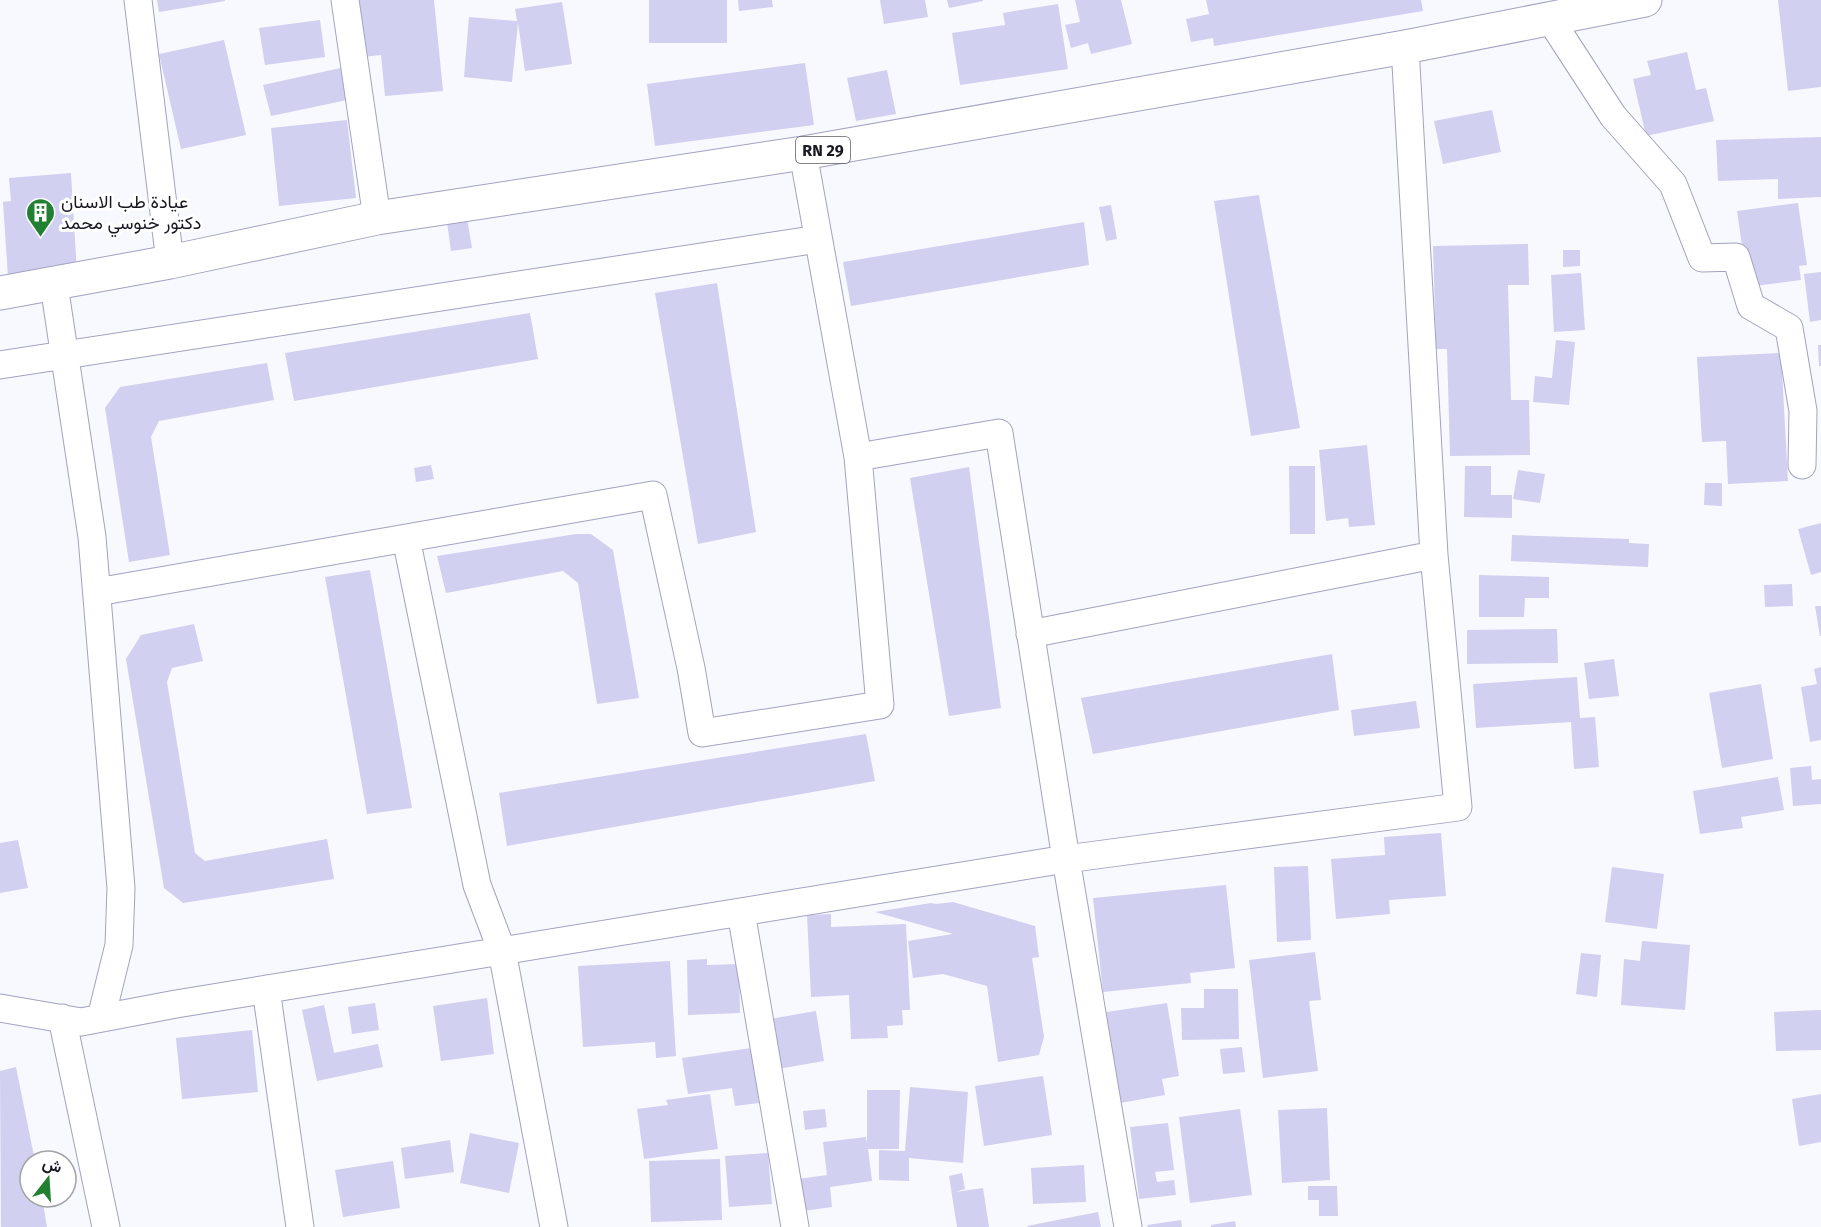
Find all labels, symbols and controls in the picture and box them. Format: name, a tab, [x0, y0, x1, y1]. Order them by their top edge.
road number: RN 29	[796, 137, 850, 163]
place label: عيادة طب الاسنان دكتور خنوسي محمد	[61, 191, 201, 238]
building icon: عيادة طب الاسنان دكتور خنوسي محمد	[24, 196, 56, 238]
north arrow	[18, 1149, 78, 1209]
text: ش	[40, 1153, 64, 1177]

